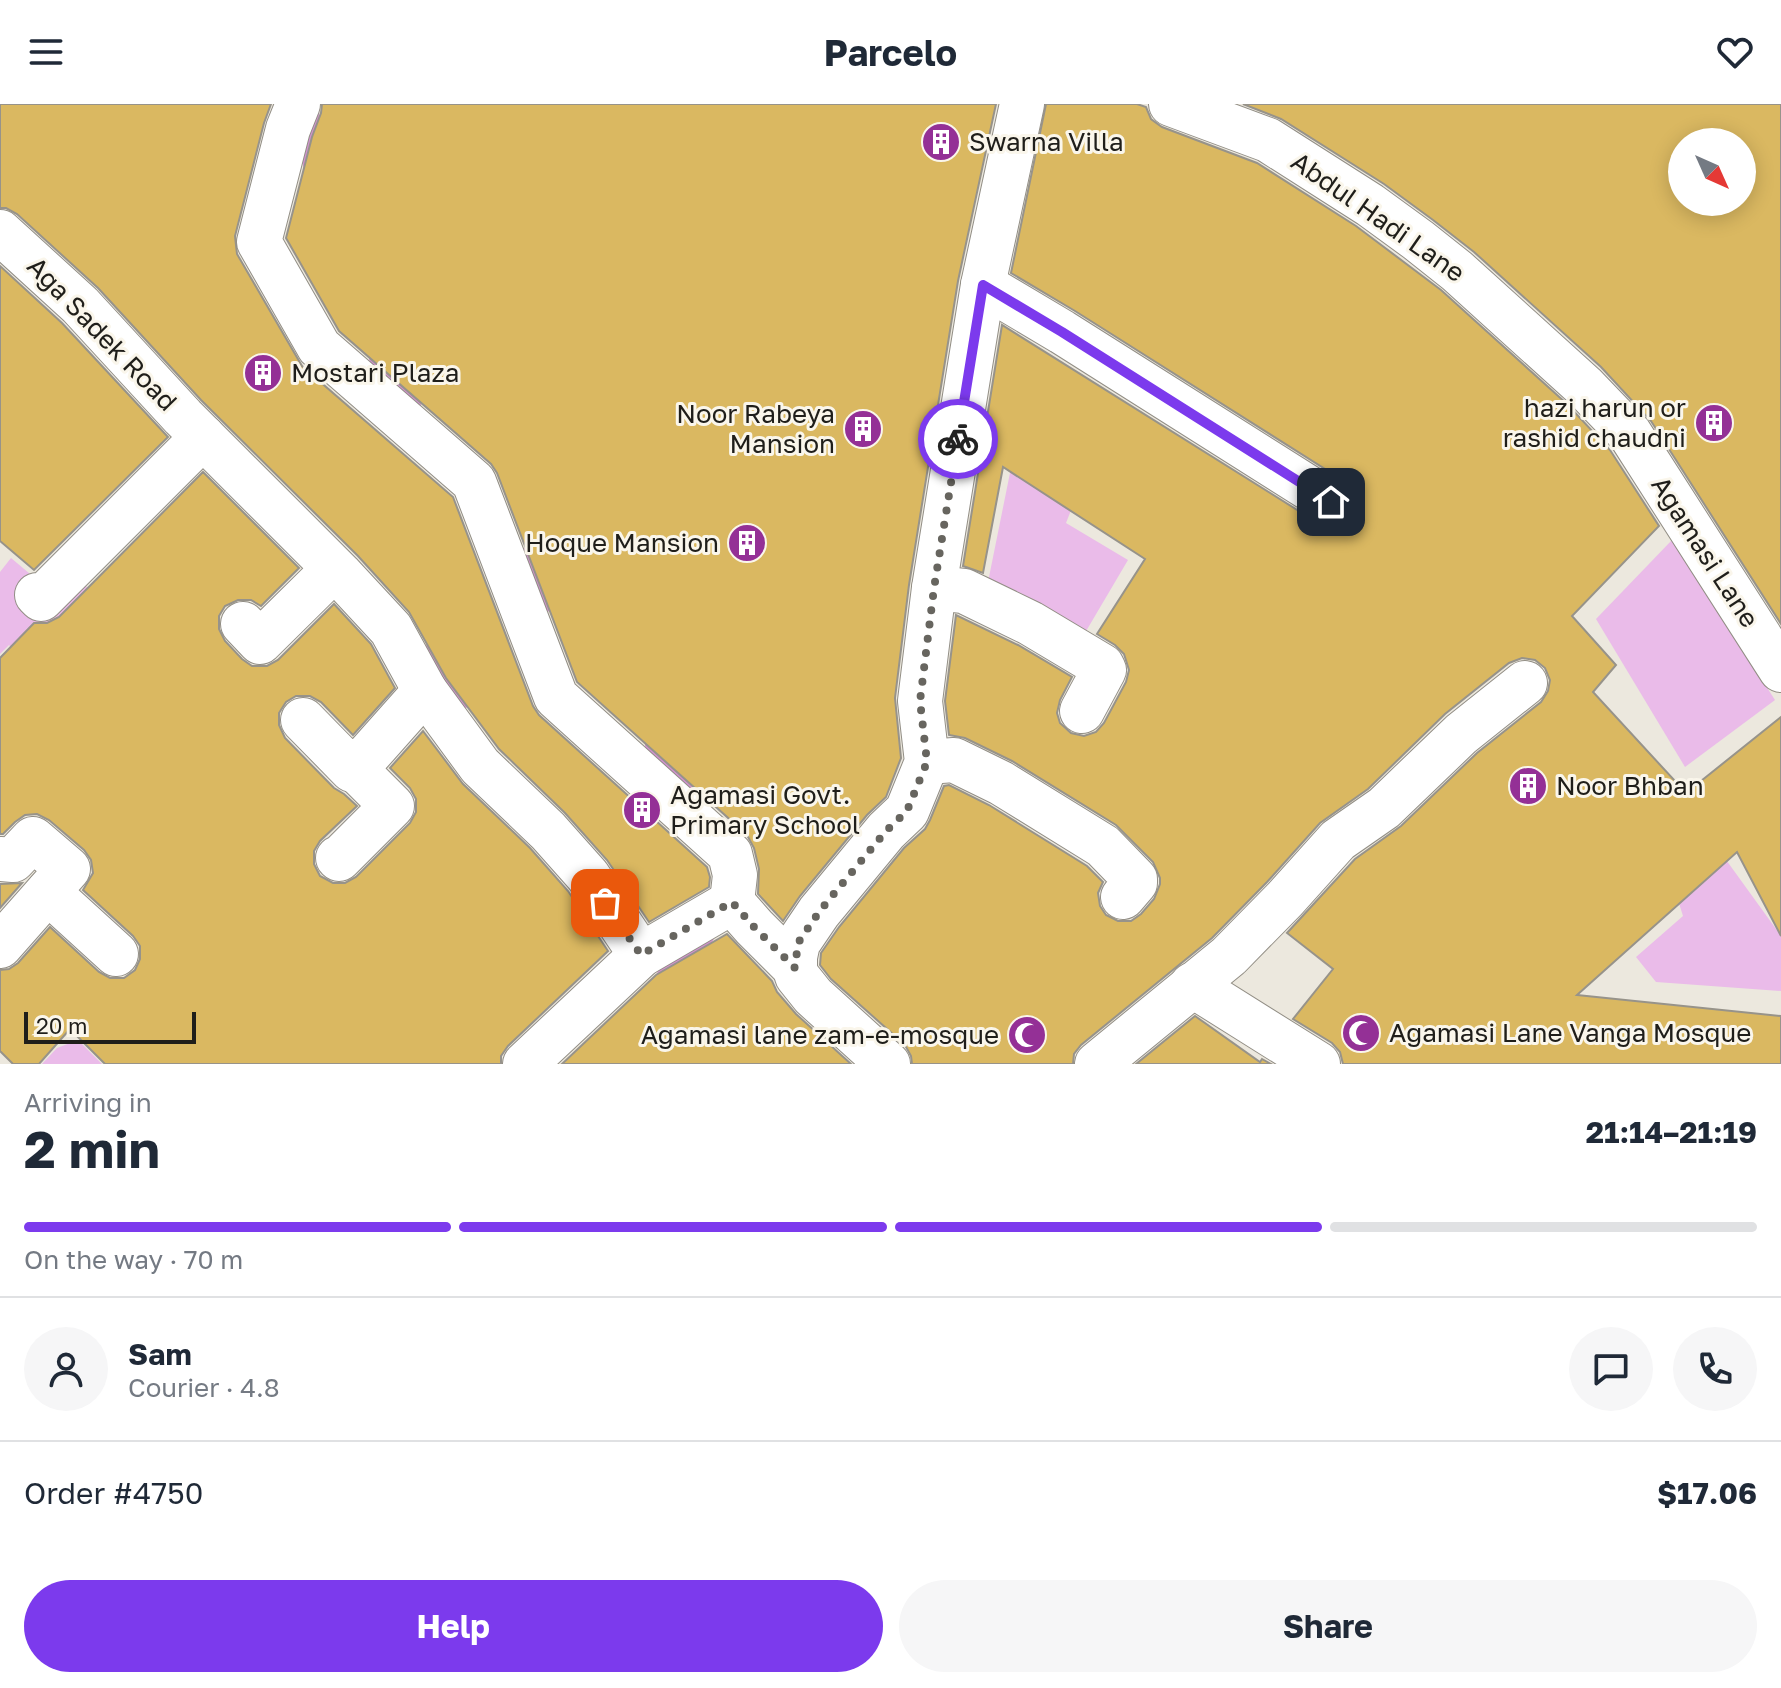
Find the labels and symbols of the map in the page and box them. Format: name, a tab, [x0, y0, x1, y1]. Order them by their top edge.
building icon: Swarna Villa	[920, 121, 962, 163]
place label: Swarna Villa	[969, 126, 1124, 157]
north arrow	[1668, 128, 1756, 216]
street label: Abdul Hadi Lane	[1286, 145, 1471, 288]
street label: Aga Sadek Road	[21, 250, 184, 417]
building icon: Mostari Plaza	[242, 352, 284, 394]
place label: Mostari Plaza	[291, 357, 459, 388]
place label: hazi harun or rashid chaudni	[1503, 392, 1686, 453]
place label: Noor Rabeya Mansion	[676, 398, 835, 459]
courier	[918, 399, 998, 479]
building icon: hazi harun or rashid chaudni	[1693, 402, 1735, 444]
building icon: Noor Rabeya Mansion	[842, 408, 884, 450]
pin	[1297, 468, 1365, 536]
street label: Agamasi Lane	[1645, 470, 1766, 633]
building icon: Hoque Mansion	[726, 522, 768, 564]
place label: Hoque Mansion	[525, 527, 719, 558]
building icon: Noor Bhban	[1507, 765, 1549, 807]
place label: Noor Bhban	[1556, 770, 1704, 801]
place label: Agamasi Govt. Primary School	[670, 779, 860, 840]
building icon: Agamasi Govt. Primary School	[621, 789, 663, 831]
pin	[571, 869, 639, 937]
scale bar	[24, 1008, 196, 1044]
mosque icon: Agamasi Lane Vanga Mosque	[1340, 1012, 1382, 1054]
mosque icon: Agamasi lane zam-e-mosque	[1006, 1014, 1048, 1056]
place label: Agamasi Lane Vanga Mosque	[1389, 1017, 1751, 1048]
place label: Agamasi lane zam-e-mosque	[641, 1019, 999, 1050]

